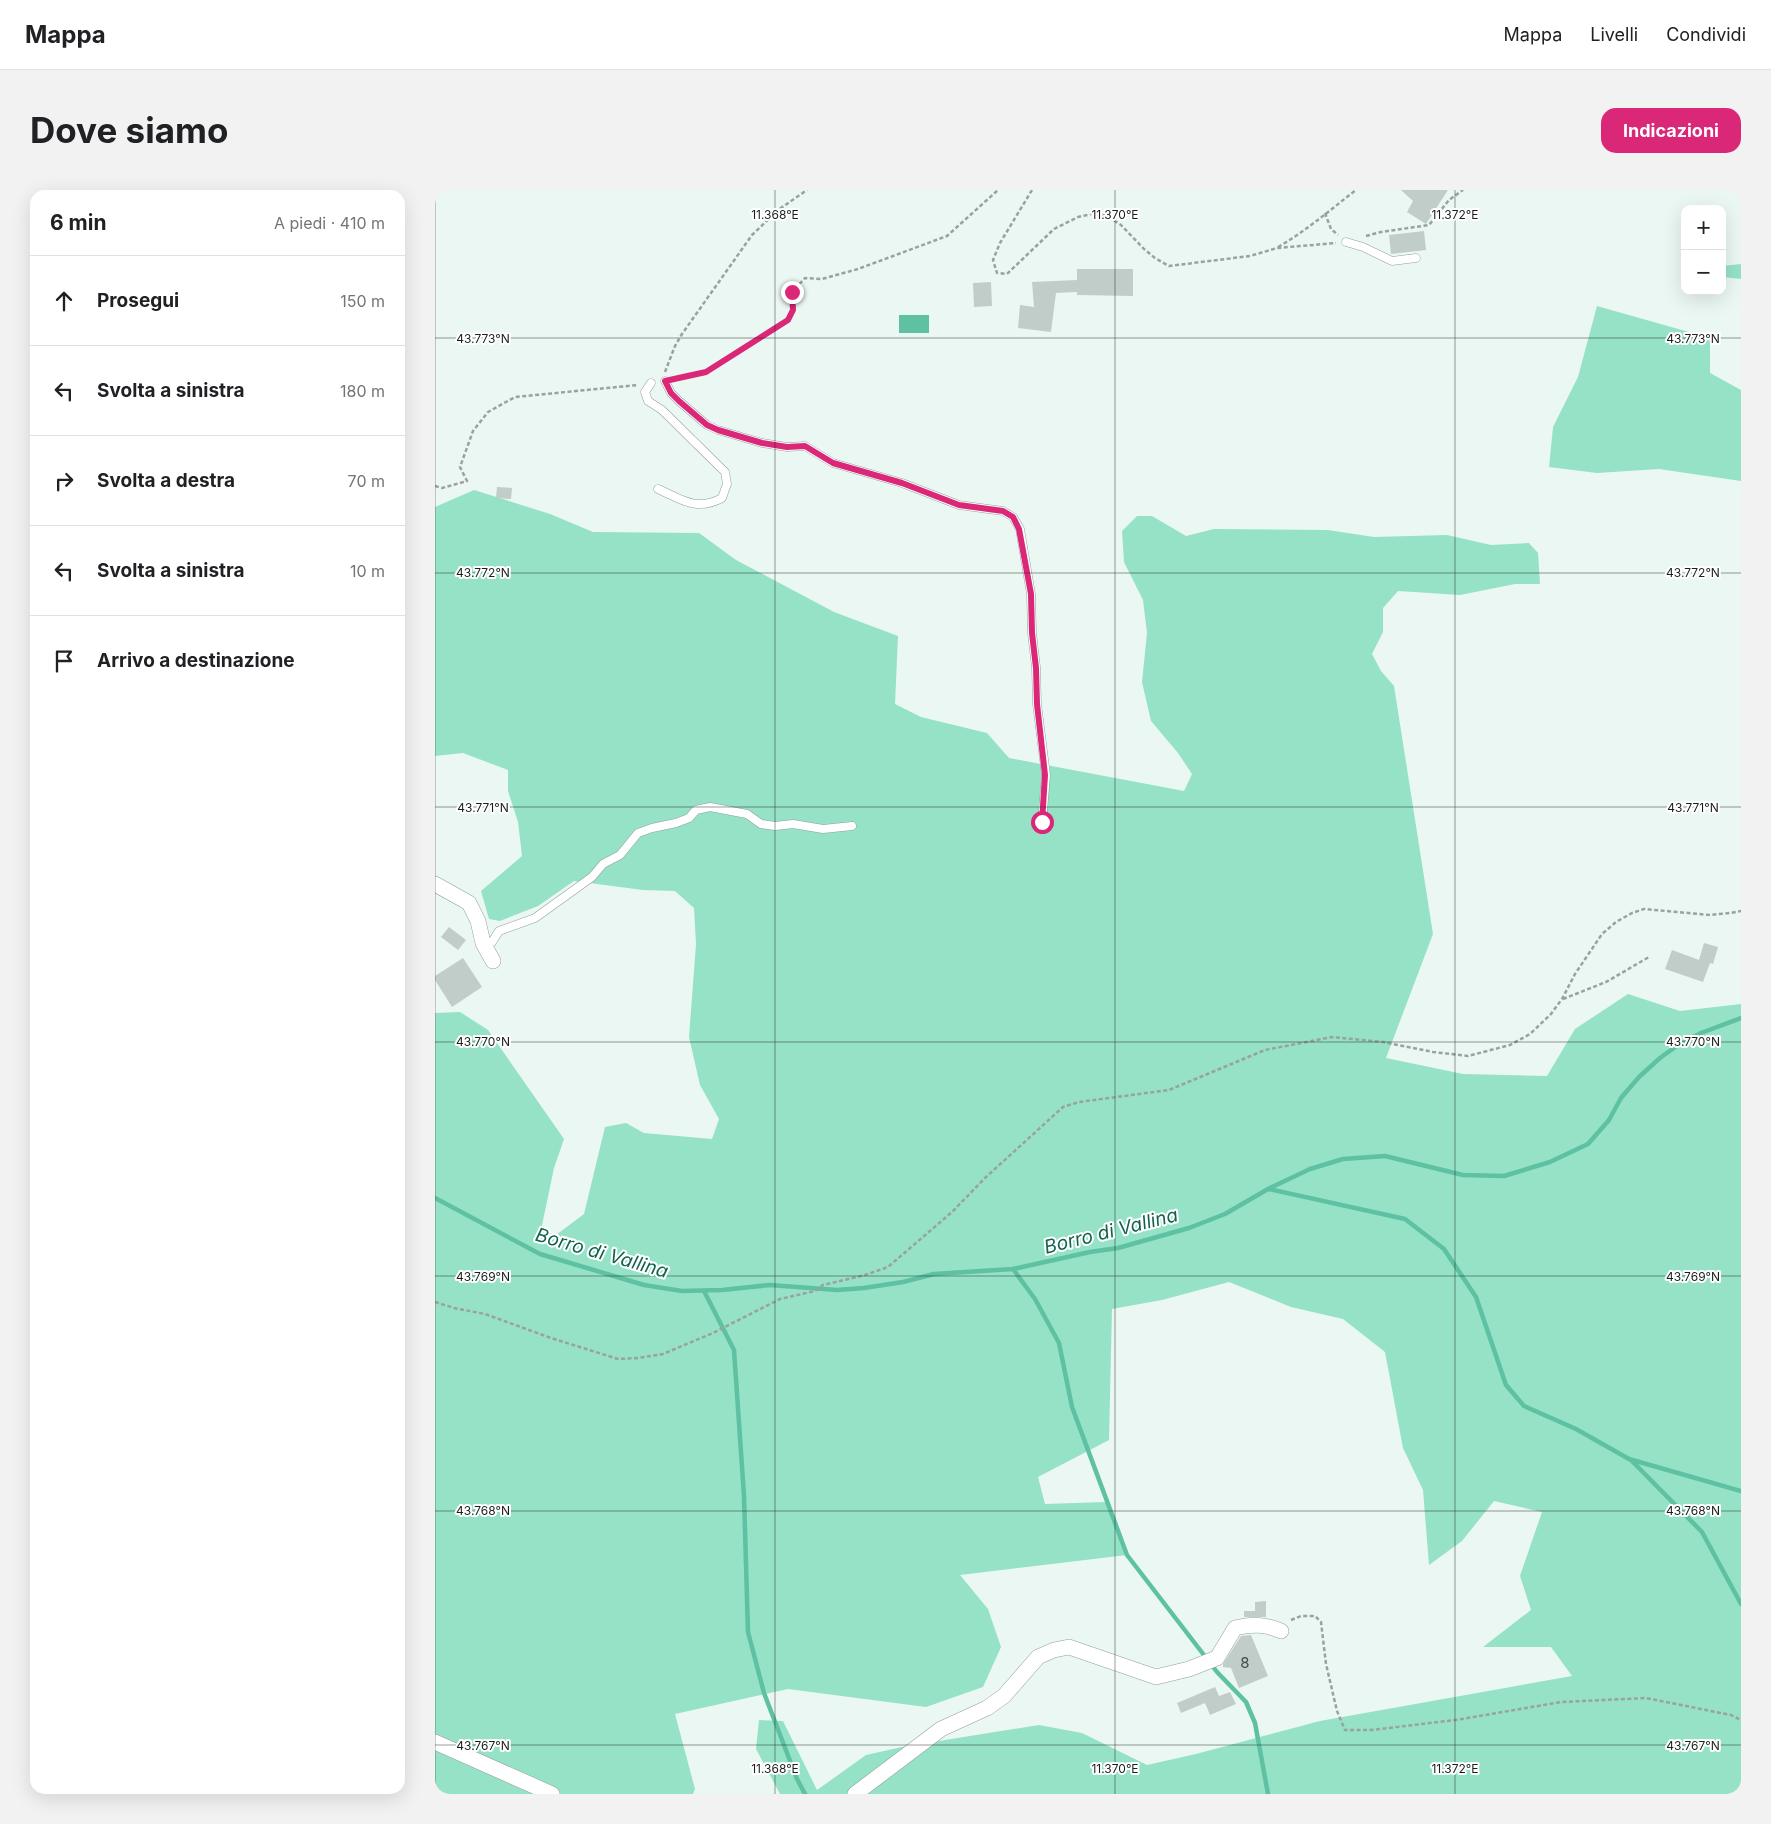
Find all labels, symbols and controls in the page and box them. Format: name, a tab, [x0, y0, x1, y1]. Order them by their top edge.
text: Mappa	[25, 20, 106, 49]
text: Mappa	[1504, 24, 1562, 45]
text: Livelli	[1590, 24, 1638, 45]
text: Condividi	[1666, 24, 1746, 45]
button: Indicazioni	[1601, 108, 1741, 153]
text: Dove siamo	[30, 109, 228, 151]
map controls	[1681, 205, 1726, 295]
button: +	[1681, 205, 1726, 250]
text: 11.368°E	[751, 207, 799, 222]
text: 11.370°E	[1091, 207, 1139, 222]
text: 11.372°E	[1431, 207, 1479, 222]
text: 6 min	[50, 210, 107, 235]
text: A piedi · 410 m	[274, 213, 385, 233]
button: −	[1681, 250, 1726, 295]
route end	[781, 281, 804, 304]
icon: ahead	[50, 287, 78, 315]
text: Prosegui	[97, 289, 179, 312]
text: 150 m	[340, 291, 385, 311]
text: 43.773°N	[456, 331, 510, 346]
text: 43.773°N	[1666, 331, 1720, 346]
icon: left	[50, 377, 78, 405]
text: Svolta a sinistra	[97, 379, 245, 402]
text: 180 m	[340, 381, 385, 401]
icon: right	[50, 467, 78, 495]
text: Svolta a destra	[97, 469, 235, 492]
text: 70 m	[348, 471, 385, 491]
icon: left	[50, 557, 78, 585]
text: Svolta a sinistra	[97, 559, 245, 582]
text: 10 m	[350, 561, 385, 581]
text: 43.772°N	[456, 565, 510, 580]
text: 43.772°N	[1666, 565, 1720, 580]
icon: arrive	[50, 647, 78, 675]
text: Arrivo a destinazione	[97, 649, 295, 672]
text: 43.771°N	[457, 800, 509, 815]
text: 43.771°N	[1667, 800, 1719, 815]
route start	[1031, 811, 1054, 834]
text: 43.770°N	[456, 1034, 510, 1049]
text: 43.770°N	[1666, 1034, 1720, 1049]
water label: Borro di Vallina	[1042, 1203, 1181, 1259]
water label: Borro di Vallina	[533, 1223, 671, 1283]
text: 43.769°N	[456, 1269, 510, 1284]
text: 43.769°N	[1666, 1269, 1720, 1284]
text: 43.768°N	[456, 1503, 510, 1518]
text: 43.768°N	[1666, 1503, 1720, 1518]
house number: 8	[1240, 1653, 1250, 1672]
text: 43.767°N	[456, 1738, 510, 1753]
text: 43.767°N	[1666, 1738, 1720, 1753]
text: 11.368°E	[751, 1761, 799, 1776]
text: 11.370°E	[1091, 1761, 1139, 1776]
text: 11.372°E	[1431, 1761, 1479, 1776]

